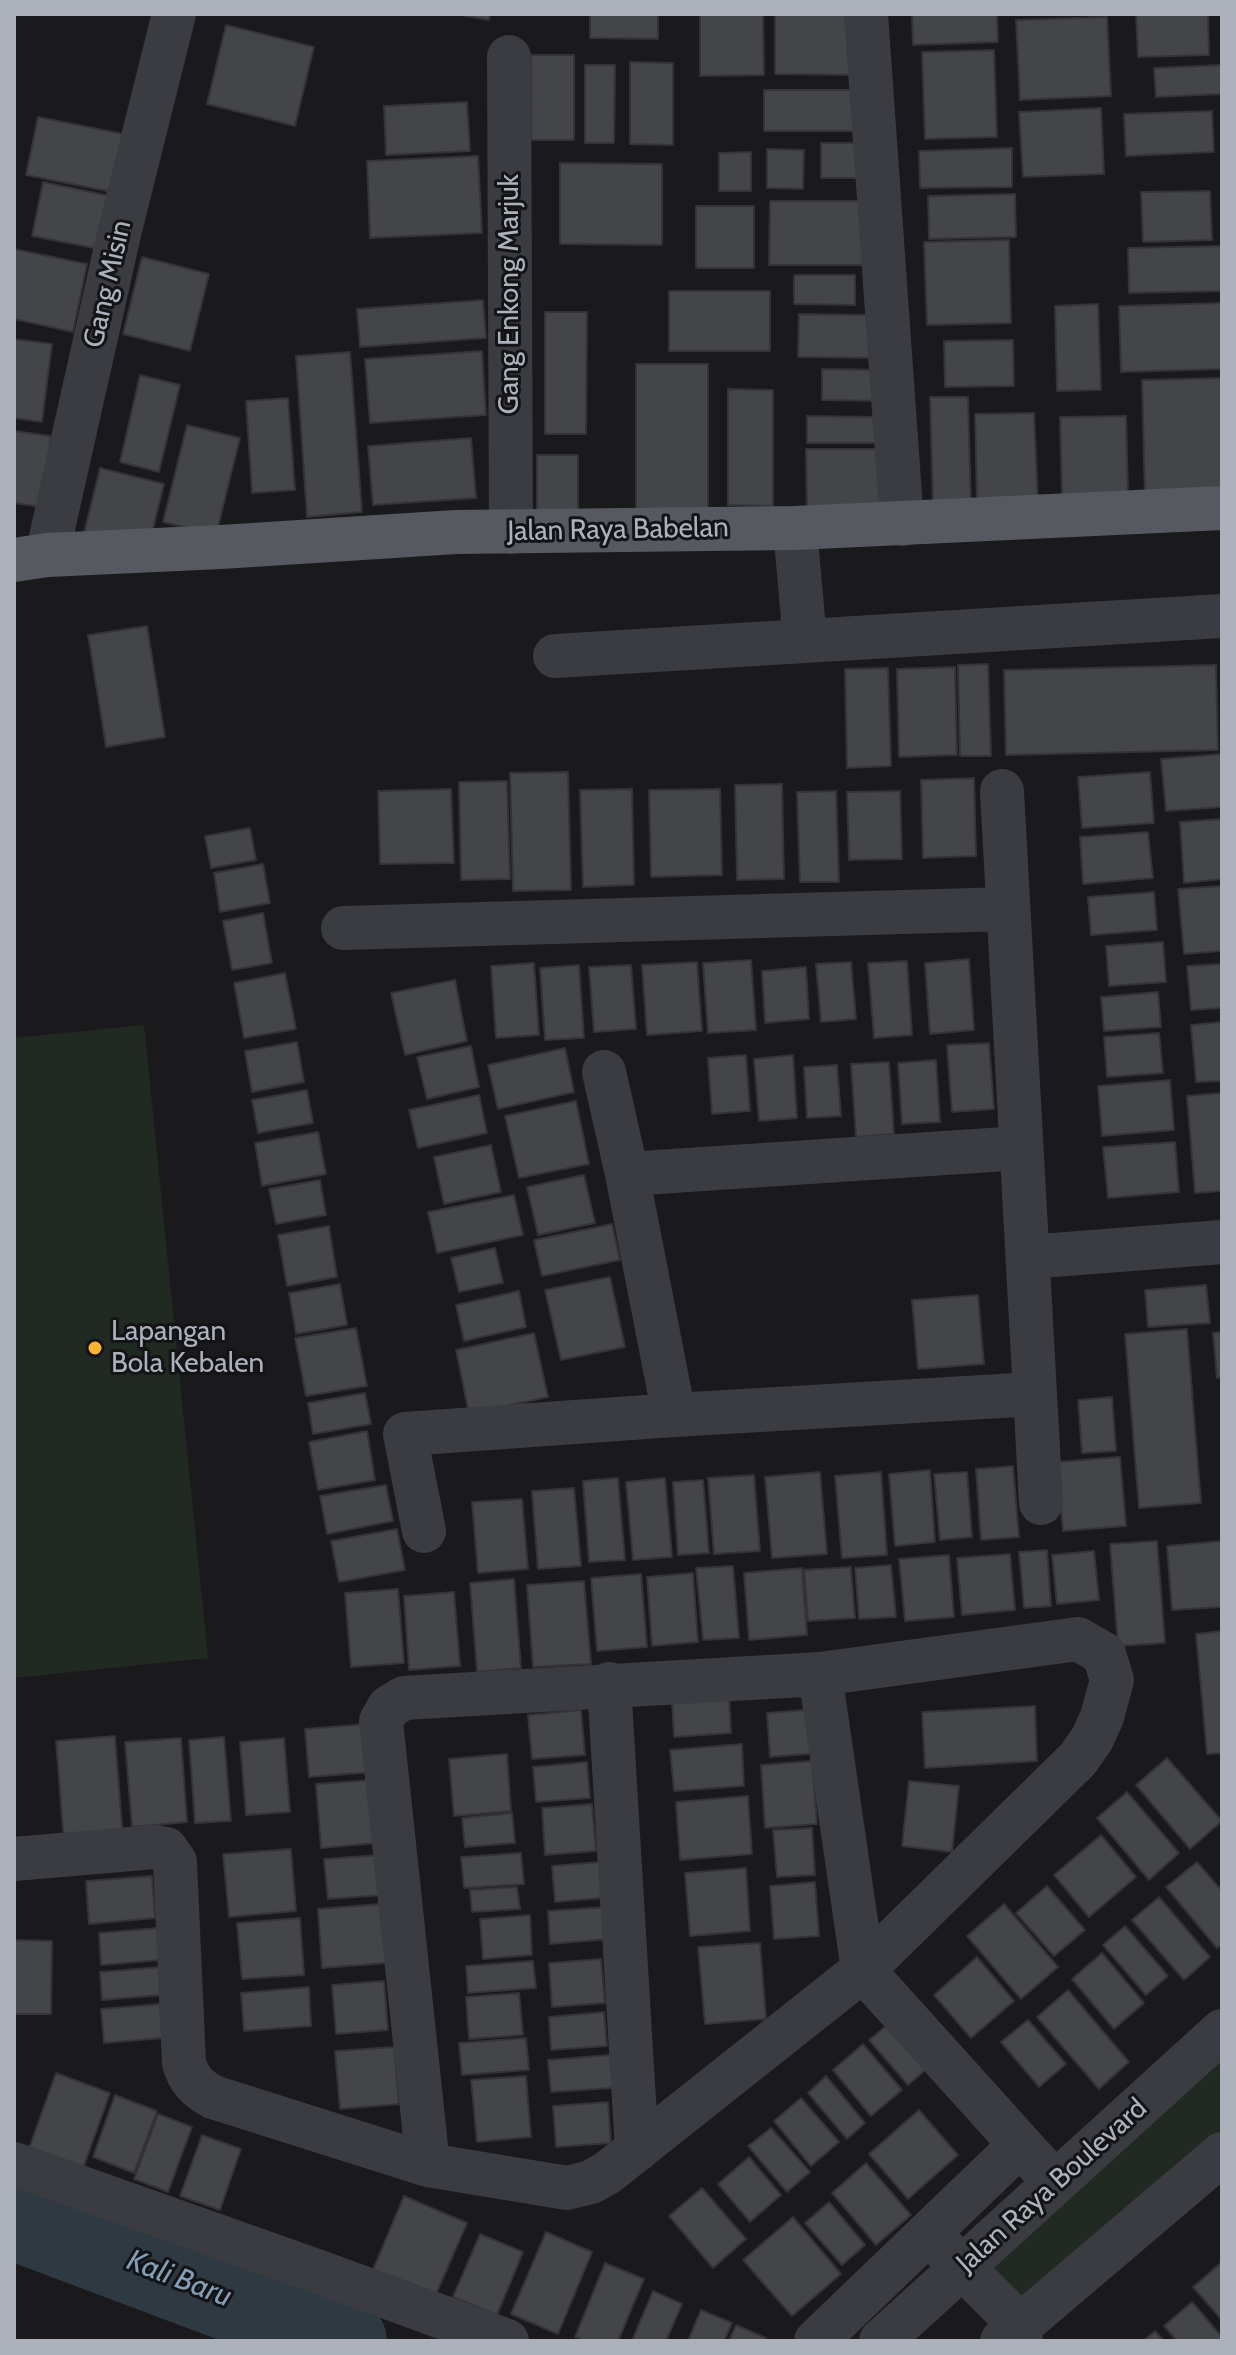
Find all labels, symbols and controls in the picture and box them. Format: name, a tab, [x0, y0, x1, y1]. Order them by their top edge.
street label: Gang Enkong Marjuk	[493, 174, 527, 414]
street label: Gang Misin	[77, 217, 139, 351]
street label: Jalan Raya Babelan	[507, 511, 729, 549]
place label: Lapangan Bola Kebalen	[111, 1315, 264, 1381]
marker: Lapangan Bola Kebalen	[86, 1339, 104, 1357]
street label: Jalan Raya Boulevard	[950, 2092, 1154, 2280]
water label: Kali Baru	[122, 2243, 236, 2315]

